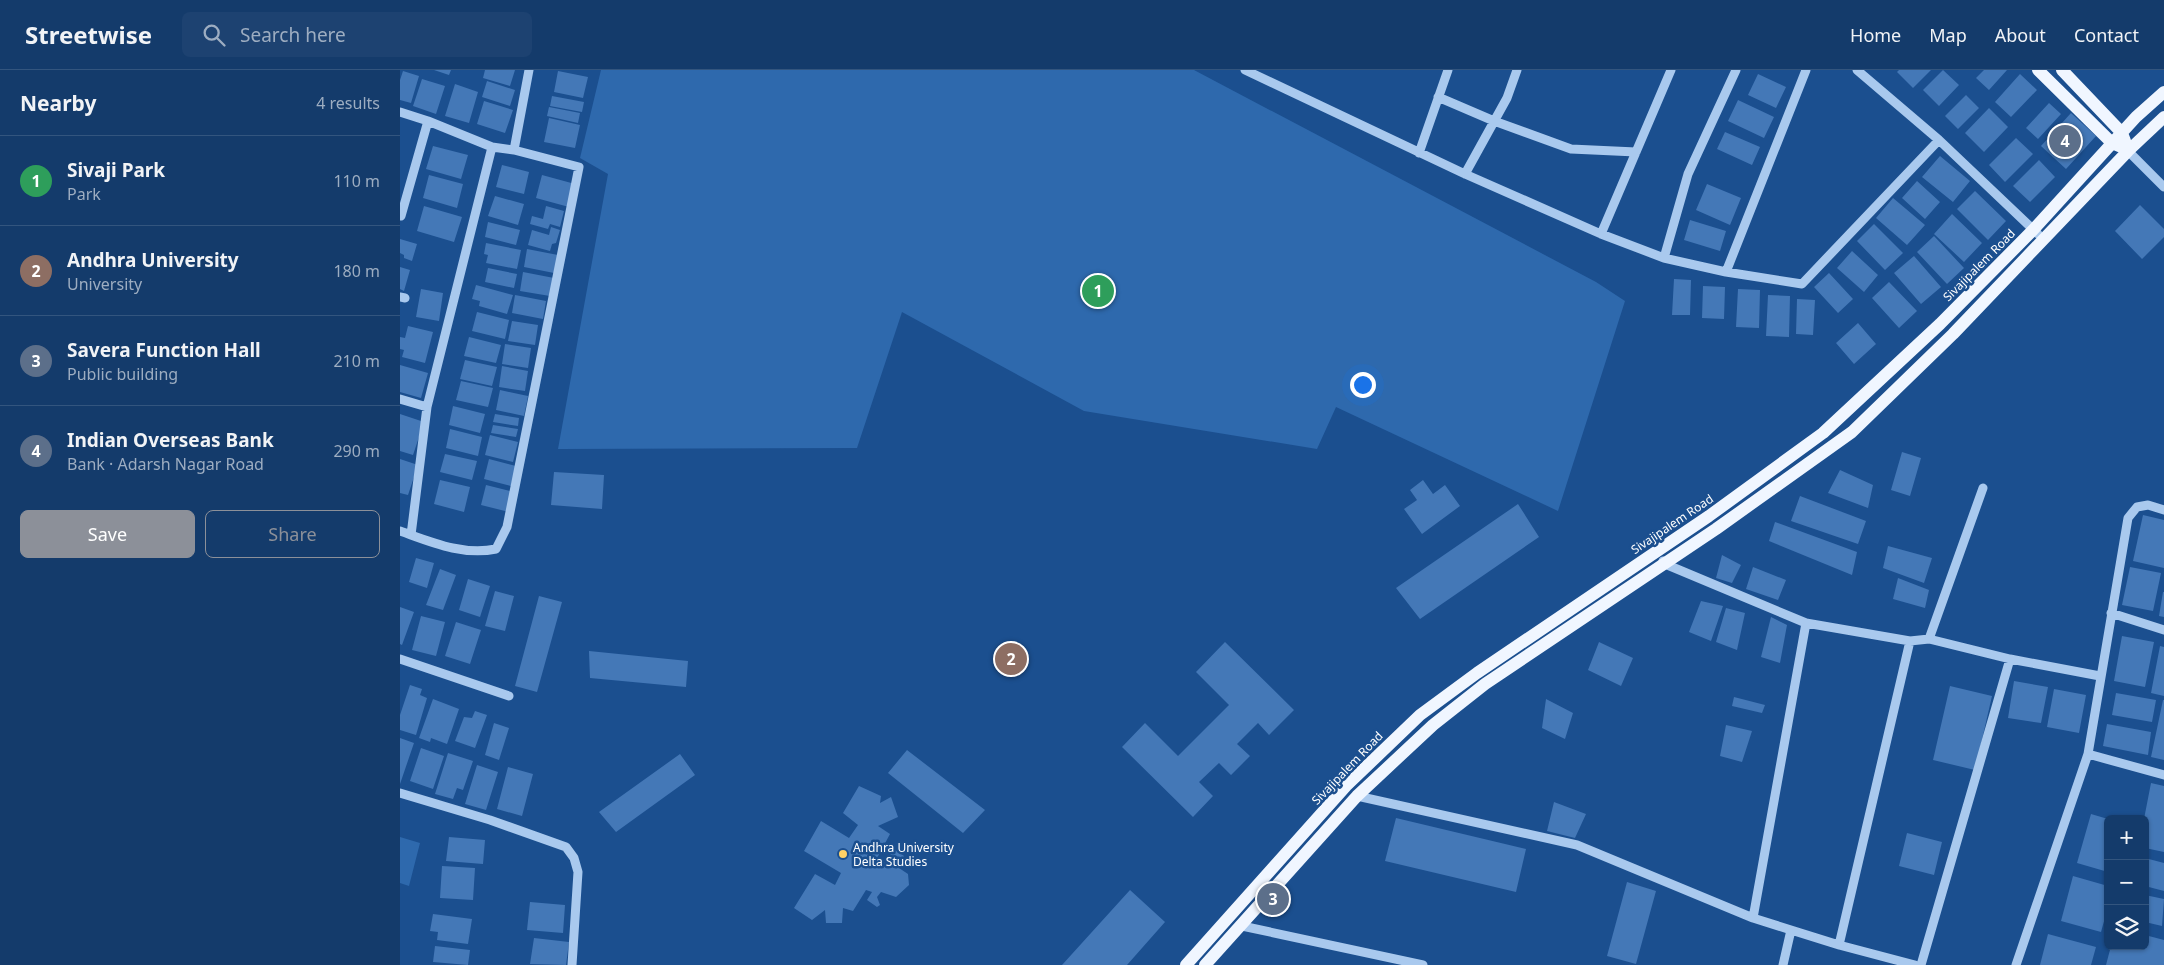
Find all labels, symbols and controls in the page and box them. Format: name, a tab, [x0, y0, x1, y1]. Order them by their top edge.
search box	[182, 12, 532, 57]
text: Streetwise	[25, 18, 152, 51]
icon: search	[200, 21, 228, 49]
text: Search here	[240, 22, 346, 48]
text: Home	[1850, 23, 1901, 47]
text: Map	[1929, 23, 1967, 47]
text: About	[1995, 23, 2046, 47]
text: Contact	[2074, 23, 2139, 47]
text: Nearby	[20, 89, 96, 117]
text: 4 results	[316, 92, 380, 114]
pin: 4	[2049, 122, 2081, 160]
text: Sivaji Park	[67, 157, 165, 183]
text: 1	[31, 170, 41, 192]
text: 110 m	[333, 170, 380, 192]
text: Park	[67, 183, 101, 205]
street label: Sivajipalem Road	[1939, 225, 2019, 305]
text: Andhra University	[67, 247, 239, 273]
text: 2	[31, 260, 41, 282]
text: 180 m	[333, 260, 380, 282]
pin: 1	[1082, 272, 1114, 310]
text: University	[67, 273, 142, 295]
text: Savera Function Hall	[67, 337, 261, 363]
text: 3	[31, 350, 41, 372]
text: 210 m	[333, 350, 380, 372]
text: Public building	[67, 363, 178, 385]
your location	[1350, 372, 1376, 398]
text: Indian Overseas Bank	[67, 427, 274, 453]
text: 4	[31, 440, 41, 462]
text: 290 m	[333, 440, 380, 462]
text: Bank · Adarsh Nagar Road	[67, 453, 264, 475]
street label: Sivajipalem Road	[1628, 490, 1716, 558]
button: Save	[20, 510, 195, 558]
button: Share	[205, 510, 380, 558]
pin: 2	[995, 640, 1027, 678]
street label: Sivajipalem Road	[1308, 728, 1386, 808]
map controls	[2104, 815, 2149, 950]
button: +	[2104, 815, 2149, 860]
place label: Andhra University Delta Studies	[853, 839, 955, 870]
marker: Andhra University Delta Studies	[837, 848, 849, 860]
button: −	[2104, 860, 2149, 905]
pin: 3	[1257, 880, 1289, 918]
button: layers	[2104, 905, 2149, 950]

